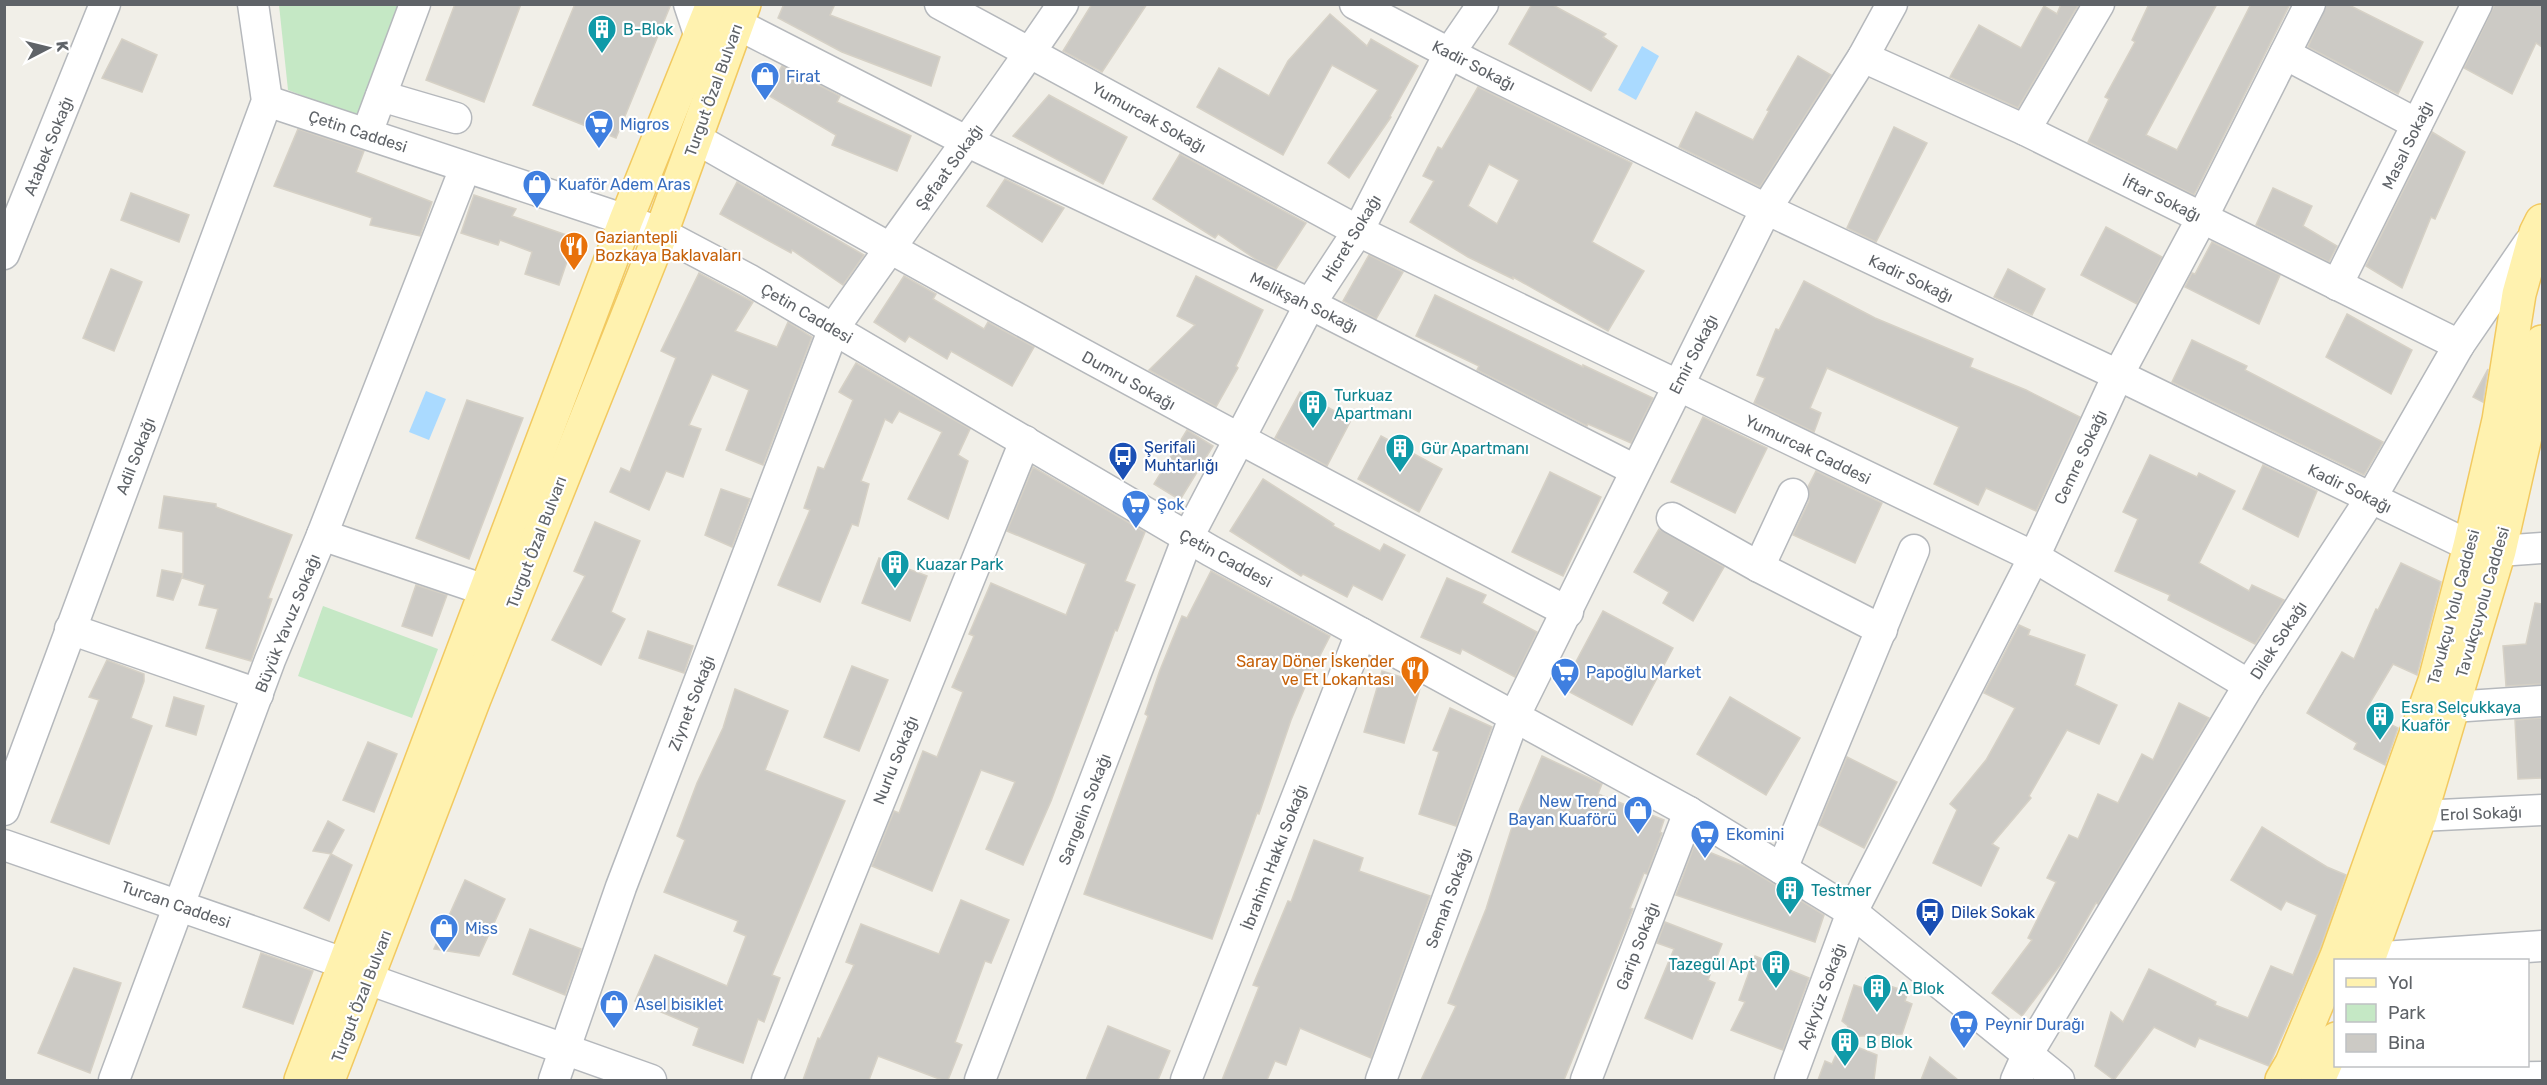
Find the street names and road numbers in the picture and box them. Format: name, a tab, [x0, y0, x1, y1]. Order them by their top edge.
street label: Turgut Özal Bulvarı	[681, 21, 746, 159]
street label: Kadir Sokağı	[1429, 36, 1519, 95]
street label: Yumurcak Sokağı	[1088, 78, 1209, 157]
street label: Atabek Sokağı	[20, 94, 77, 199]
street label: Masal Sokağı	[2378, 98, 2437, 192]
street label: Çetin Caddesi	[306, 107, 410, 156]
street label: Şefaat Sokağı	[912, 120, 987, 214]
street label: İftar Sokağı	[2120, 171, 2204, 226]
street label: Hicret Sokağı	[1318, 191, 1385, 285]
street label: Kadir Sokağı	[1866, 251, 1956, 306]
street label: Melikşah Sokağı	[1247, 268, 1361, 337]
street label: Çetin Caddesi	[757, 279, 856, 347]
street label: Emir Sokağı	[1665, 311, 1722, 397]
street label: Dumru Sokağı	[1079, 347, 1179, 414]
street label: Cemre Sokağı	[2050, 407, 2111, 508]
street label: Yumurcak Caddesi	[1742, 411, 1874, 488]
street label: Adil Sokağı	[112, 415, 159, 498]
street label: Kadir Sokağı	[2305, 460, 2395, 517]
street label: Turgut Özal Bulvarı	[503, 473, 570, 611]
street label: Çetin Caddesi	[1176, 525, 1275, 592]
street label: Tavukçuyolu Caddesi	[2452, 525, 2513, 680]
street label: Tavukçu Yolu Caddesi	[2424, 527, 2483, 687]
street label: Büyük Yavuz Sokağı	[251, 551, 324, 695]
street label: Dilek Sokağı	[2246, 598, 2311, 683]
street label: Ziynet Sokağı	[665, 653, 718, 754]
street label: Nurlu Sokağı	[869, 713, 922, 807]
street label: Sarıgelin Sokağı	[1054, 751, 1114, 868]
street label: İbrahim Hakkı Sokağı	[1238, 782, 1311, 933]
street label: Erol Sokağı	[2440, 803, 2522, 824]
street label: Semah Sokağı	[1422, 846, 1475, 951]
street label: Turcan Caddesi	[119, 877, 233, 932]
street label: Garip Sokağı	[1612, 900, 1663, 993]
street label: Turgut Özal Bulvarı	[328, 927, 395, 1065]
street label: Açıkyüz Sokağı	[1793, 940, 1849, 1052]

